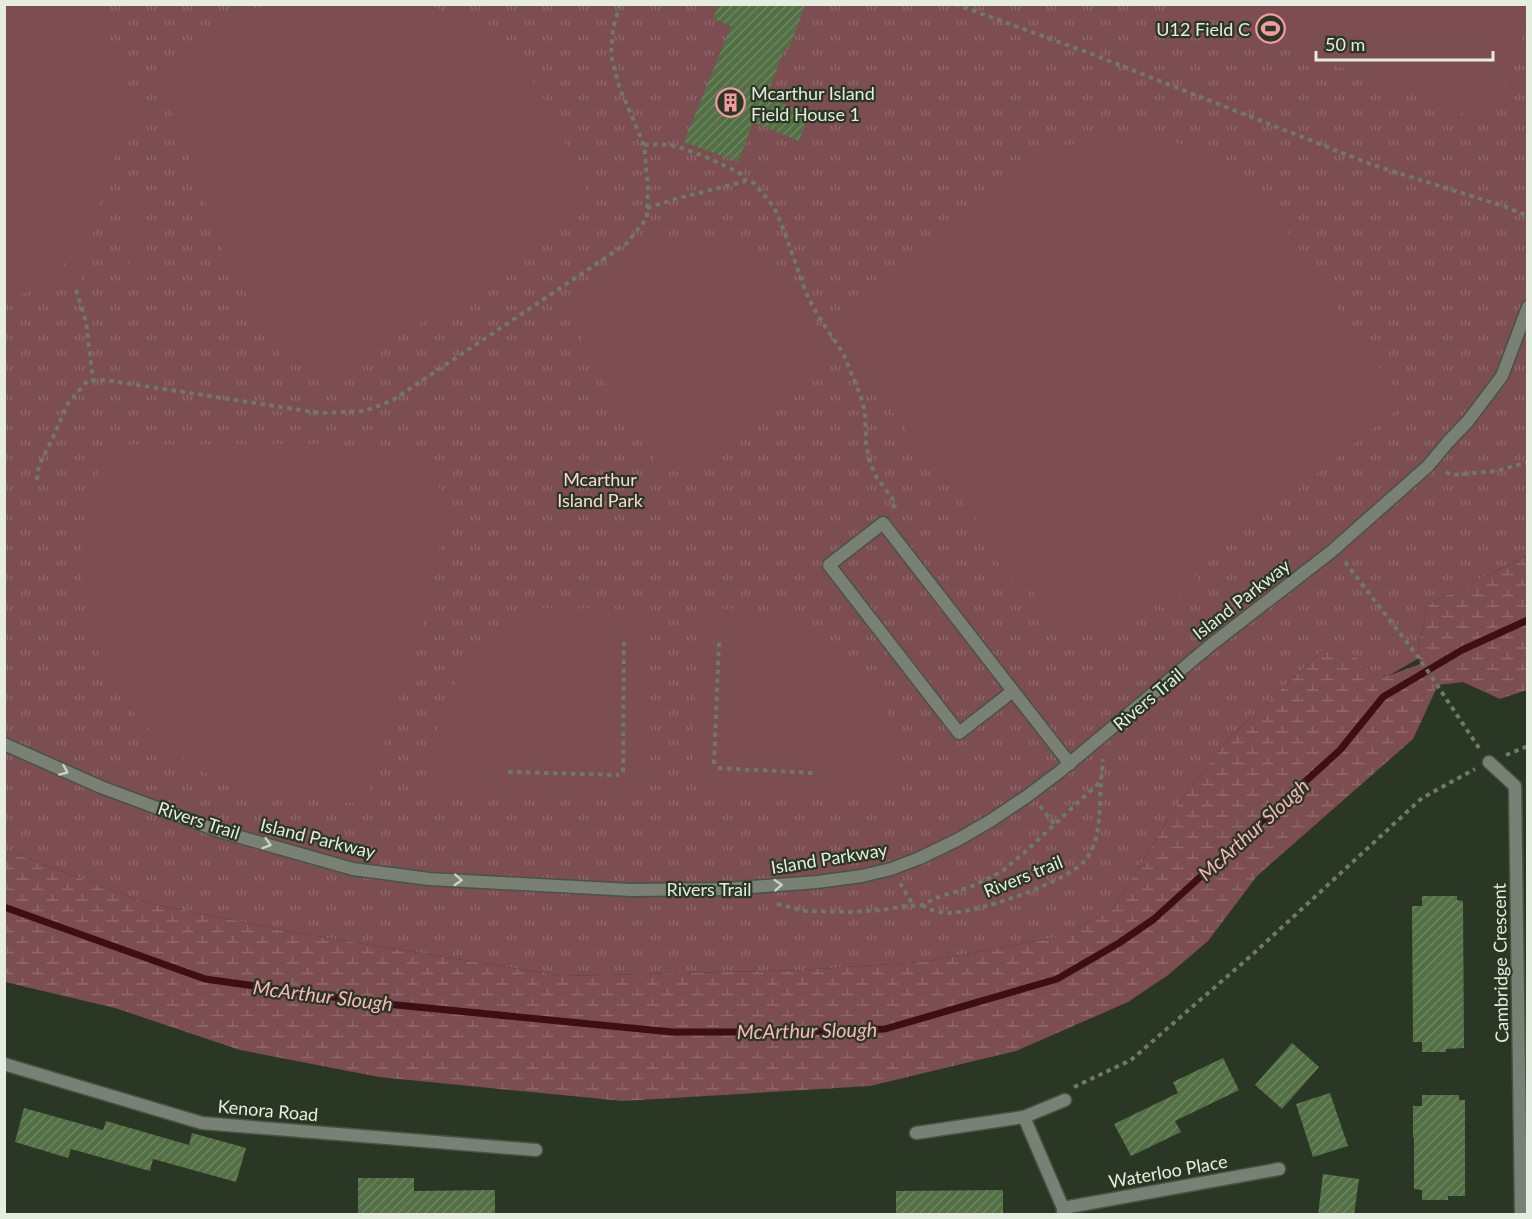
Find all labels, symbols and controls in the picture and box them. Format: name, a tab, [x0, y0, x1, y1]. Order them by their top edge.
sports icon: U12 Field C	[1255, 13, 1287, 45]
place label: U12 Field C	[1156, 18, 1250, 40]
scale bar	[1316, 24, 1493, 62]
text: 50 m	[1325, 33, 1365, 55]
place label: Mcarthur Island Field House 1	[751, 82, 875, 125]
building icon: Mcarthur Island Field House 1	[714, 87, 746, 119]
park label: Mcarthur Island Park	[557, 468, 644, 511]
street label: Island Parkway	[1188, 554, 1295, 644]
street label: Rivers Trail	[1108, 663, 1188, 735]
one-way arrow	[57, 763, 68, 775]
water label: McArthur Slough	[1193, 773, 1313, 885]
street label: Rivers Trail	[155, 796, 243, 844]
street label: Island Parkway	[258, 813, 378, 863]
one-way arrow	[262, 837, 272, 850]
street label: Island Parkway	[769, 838, 890, 878]
street label: Rivers trail	[980, 850, 1066, 902]
one-way arrow	[453, 874, 462, 887]
street label: Rivers Trail	[667, 878, 751, 900]
one-way arrow	[774, 879, 783, 892]
street label: Cambridge Crescent	[1488, 882, 1512, 1043]
water label: McArthur Slough	[252, 975, 394, 1015]
water label: McArthur Slough	[736, 1017, 878, 1043]
street label: Kenora Road	[217, 1095, 319, 1125]
street label: Waterloo Place	[1107, 1150, 1229, 1192]

